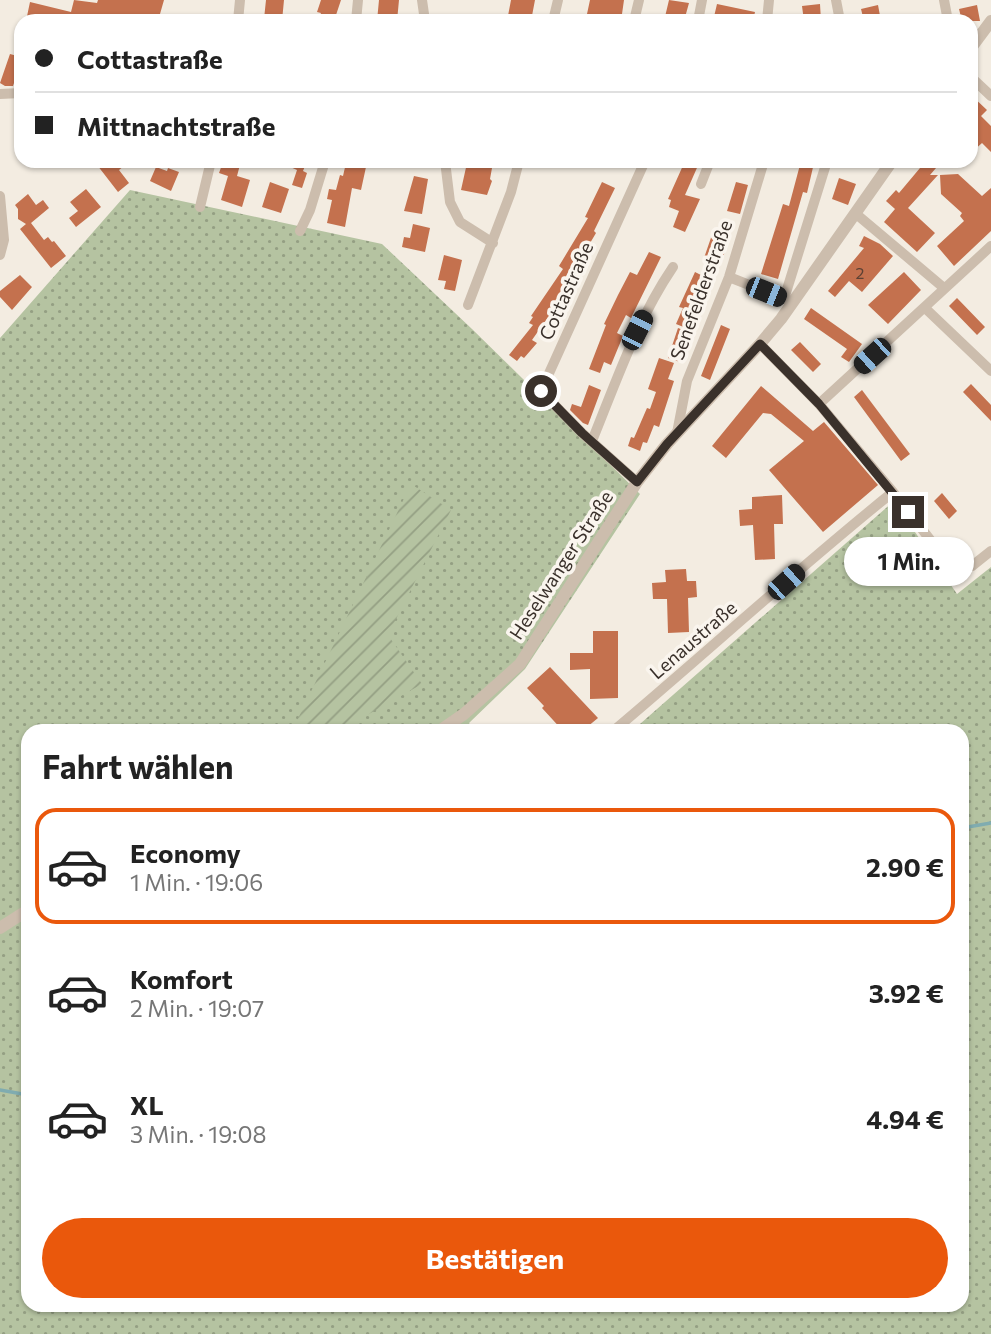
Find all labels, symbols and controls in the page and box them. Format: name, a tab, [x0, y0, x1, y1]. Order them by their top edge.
text: Cottastraße	[77, 43, 223, 74]
text: Mittnachtstraße	[77, 110, 275, 141]
street label: Senefelderstraße	[665, 217, 737, 363]
street label: Cottastraße	[534, 238, 597, 343]
house number: 2	[856, 263, 865, 282]
car	[743, 274, 790, 310]
car	[619, 307, 656, 353]
car	[850, 334, 895, 378]
route start	[525, 375, 557, 407]
street label: Heselwanger Straße	[504, 486, 617, 643]
route end	[892, 496, 924, 528]
callout: 1 Min.	[843, 536, 973, 586]
text: 1 Min.	[878, 547, 940, 575]
car	[764, 560, 809, 604]
street label: Lenaustraße	[645, 596, 741, 684]
text: Fahrt wählen	[42, 746, 234, 786]
icon: car	[46, 835, 109, 898]
text: Economy	[130, 837, 241, 868]
text: 2.90 €	[866, 851, 944, 882]
text: 1 Min. · 19:06	[130, 868, 263, 896]
icon: car	[46, 961, 109, 1024]
text: Komfort	[130, 963, 233, 994]
text: 3.92 €	[869, 977, 944, 1008]
text: 2 Min. · 19:07	[130, 994, 264, 1022]
icon: car	[46, 1087, 109, 1150]
text: XL	[130, 1089, 164, 1120]
text: 4.94 €	[866, 1103, 944, 1134]
text: 3 Min. · 19:08	[130, 1120, 267, 1148]
button: Bestätigen	[42, 1218, 948, 1298]

